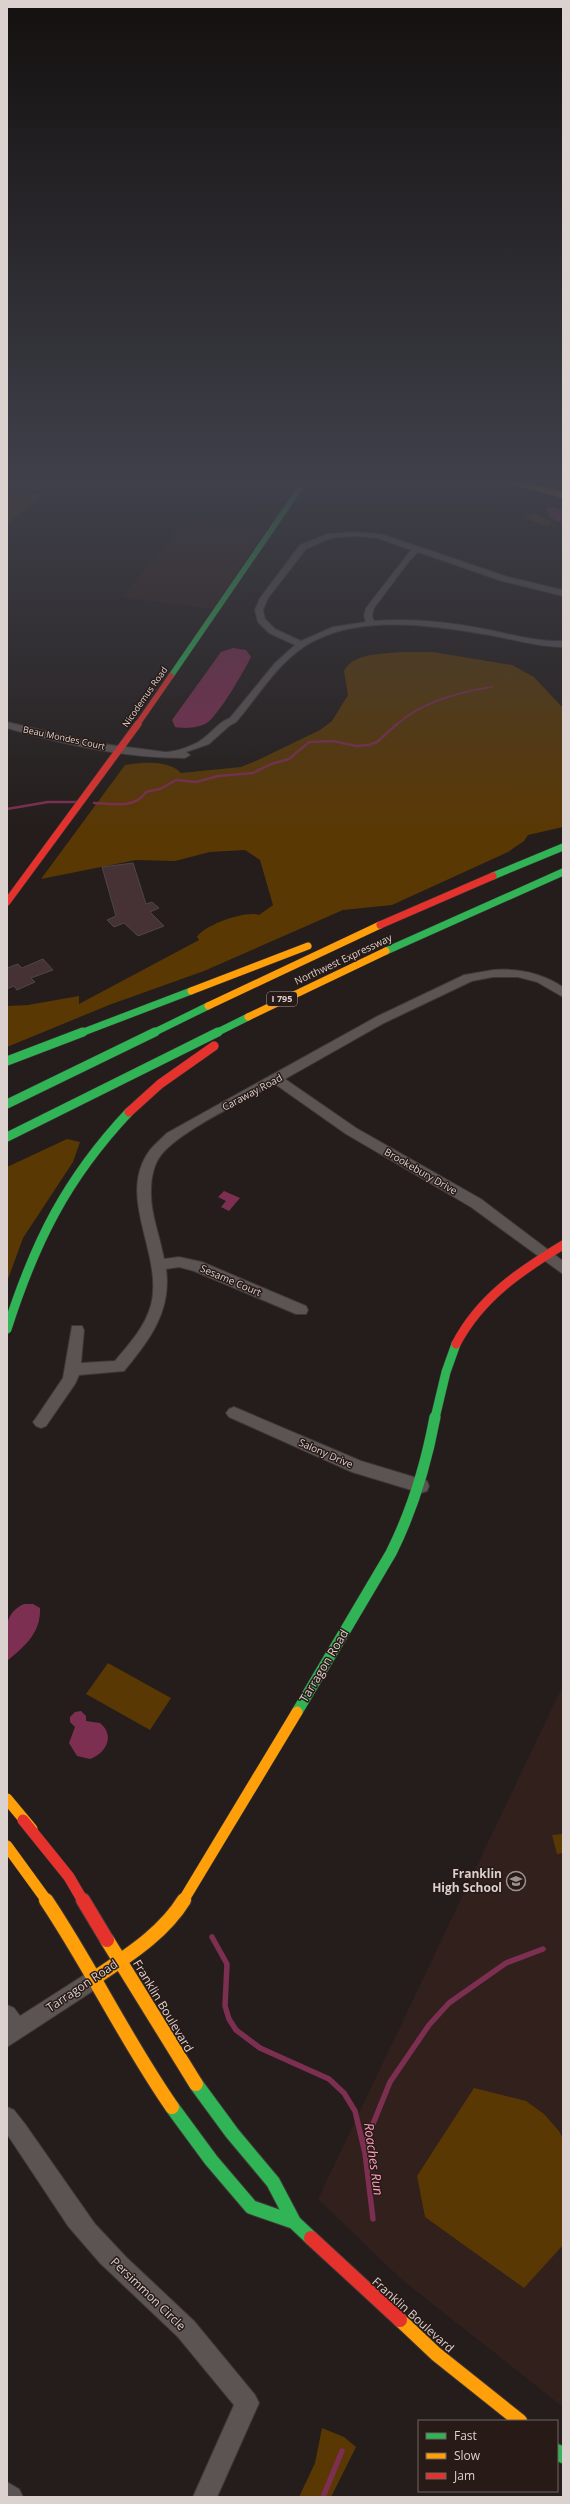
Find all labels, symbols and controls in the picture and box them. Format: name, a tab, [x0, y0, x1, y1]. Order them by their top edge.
street label: Nicodemus Road	[119, 664, 170, 730]
street label: Beau Mondes Court	[22, 722, 106, 753]
street label: Northwest Expressway	[292, 930, 395, 988]
road number: I 795	[267, 992, 297, 1006]
street label: Caraway Road	[219, 1070, 285, 1114]
street label: Brookebury Drive	[382, 1144, 460, 1198]
street label: Sesame Court	[198, 1261, 264, 1299]
street label: Salony Drive	[297, 1435, 356, 1471]
street label: Tarragon Road	[295, 1626, 352, 1706]
place label: Franklin High School	[432, 1865, 502, 1896]
school or university icon: Franklin High School	[505, 1870, 527, 1892]
street label: Tarragon Road	[43, 1955, 121, 2016]
street label: Franklin Boulevard	[129, 1956, 198, 2055]
water label: Roaches Run	[360, 2121, 388, 2197]
street label: Persimmon Circle	[107, 2253, 190, 2334]
street label: Franklin Boulevard	[369, 2273, 458, 2356]
legend	[418, 2420, 558, 2492]
text: Fast	[454, 2427, 477, 2444]
text: Slow	[454, 2447, 481, 2464]
text: Jam	[453, 2467, 475, 2484]

